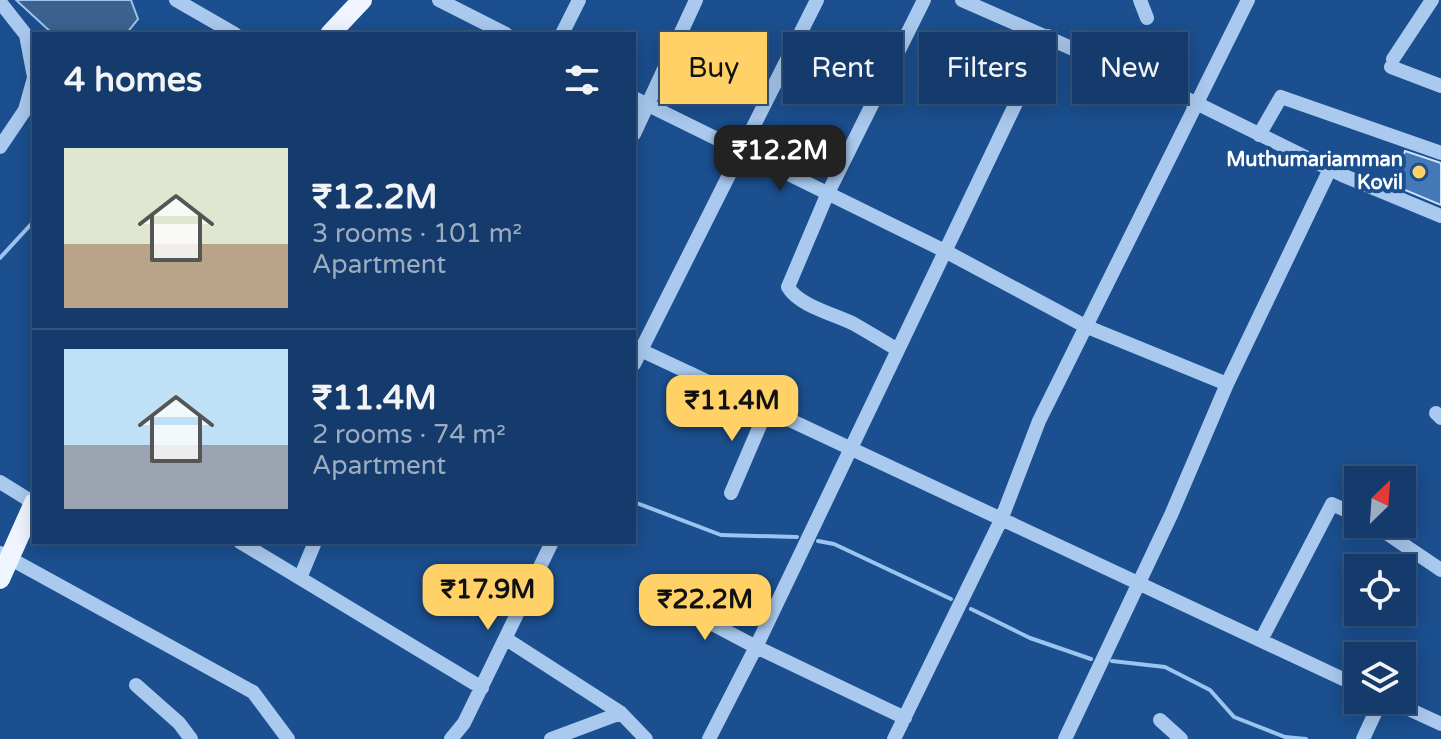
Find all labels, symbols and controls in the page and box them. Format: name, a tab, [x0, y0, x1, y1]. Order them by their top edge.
chip: Buy	[660, 32, 767, 104]
chip: Rent	[783, 32, 903, 104]
chip: Filters	[919, 32, 1056, 104]
chip: New	[1072, 32, 1188, 104]
icon: filters	[560, 58, 604, 102]
text: 4 homes	[64, 60, 202, 101]
pin: ₹12.2M	[715, 125, 845, 193]
text: ₹12.2M	[732, 135, 828, 166]
place label: Muthumariamman Kovil	[1226, 148, 1403, 195]
marker: Muthumariamman Kovil	[1410, 163, 1428, 181]
text: ₹12.2M	[312, 177, 438, 218]
icon: home	[128, 180, 224, 276]
text: 3 rooms · 101 m²	[312, 218, 522, 249]
text: Apartment	[312, 249, 446, 280]
pin: ₹11.4M	[667, 375, 797, 443]
text: ₹11.4M	[312, 378, 437, 419]
icon: home	[128, 381, 224, 477]
text: ₹11.4M	[684, 385, 780, 416]
text: 2 rooms · 74 m²	[312, 419, 506, 450]
text: Apartment	[312, 450, 446, 481]
north arrow	[1344, 466, 1416, 538]
map controls	[1344, 466, 1416, 714]
button: locate	[1344, 554, 1416, 626]
pin: ₹17.9M	[423, 564, 553, 632]
text: ₹17.9M	[441, 574, 535, 605]
pin: ₹22.2M	[640, 574, 770, 642]
text: ₹22.2M	[657, 584, 753, 615]
button: layers	[1344, 642, 1416, 714]

